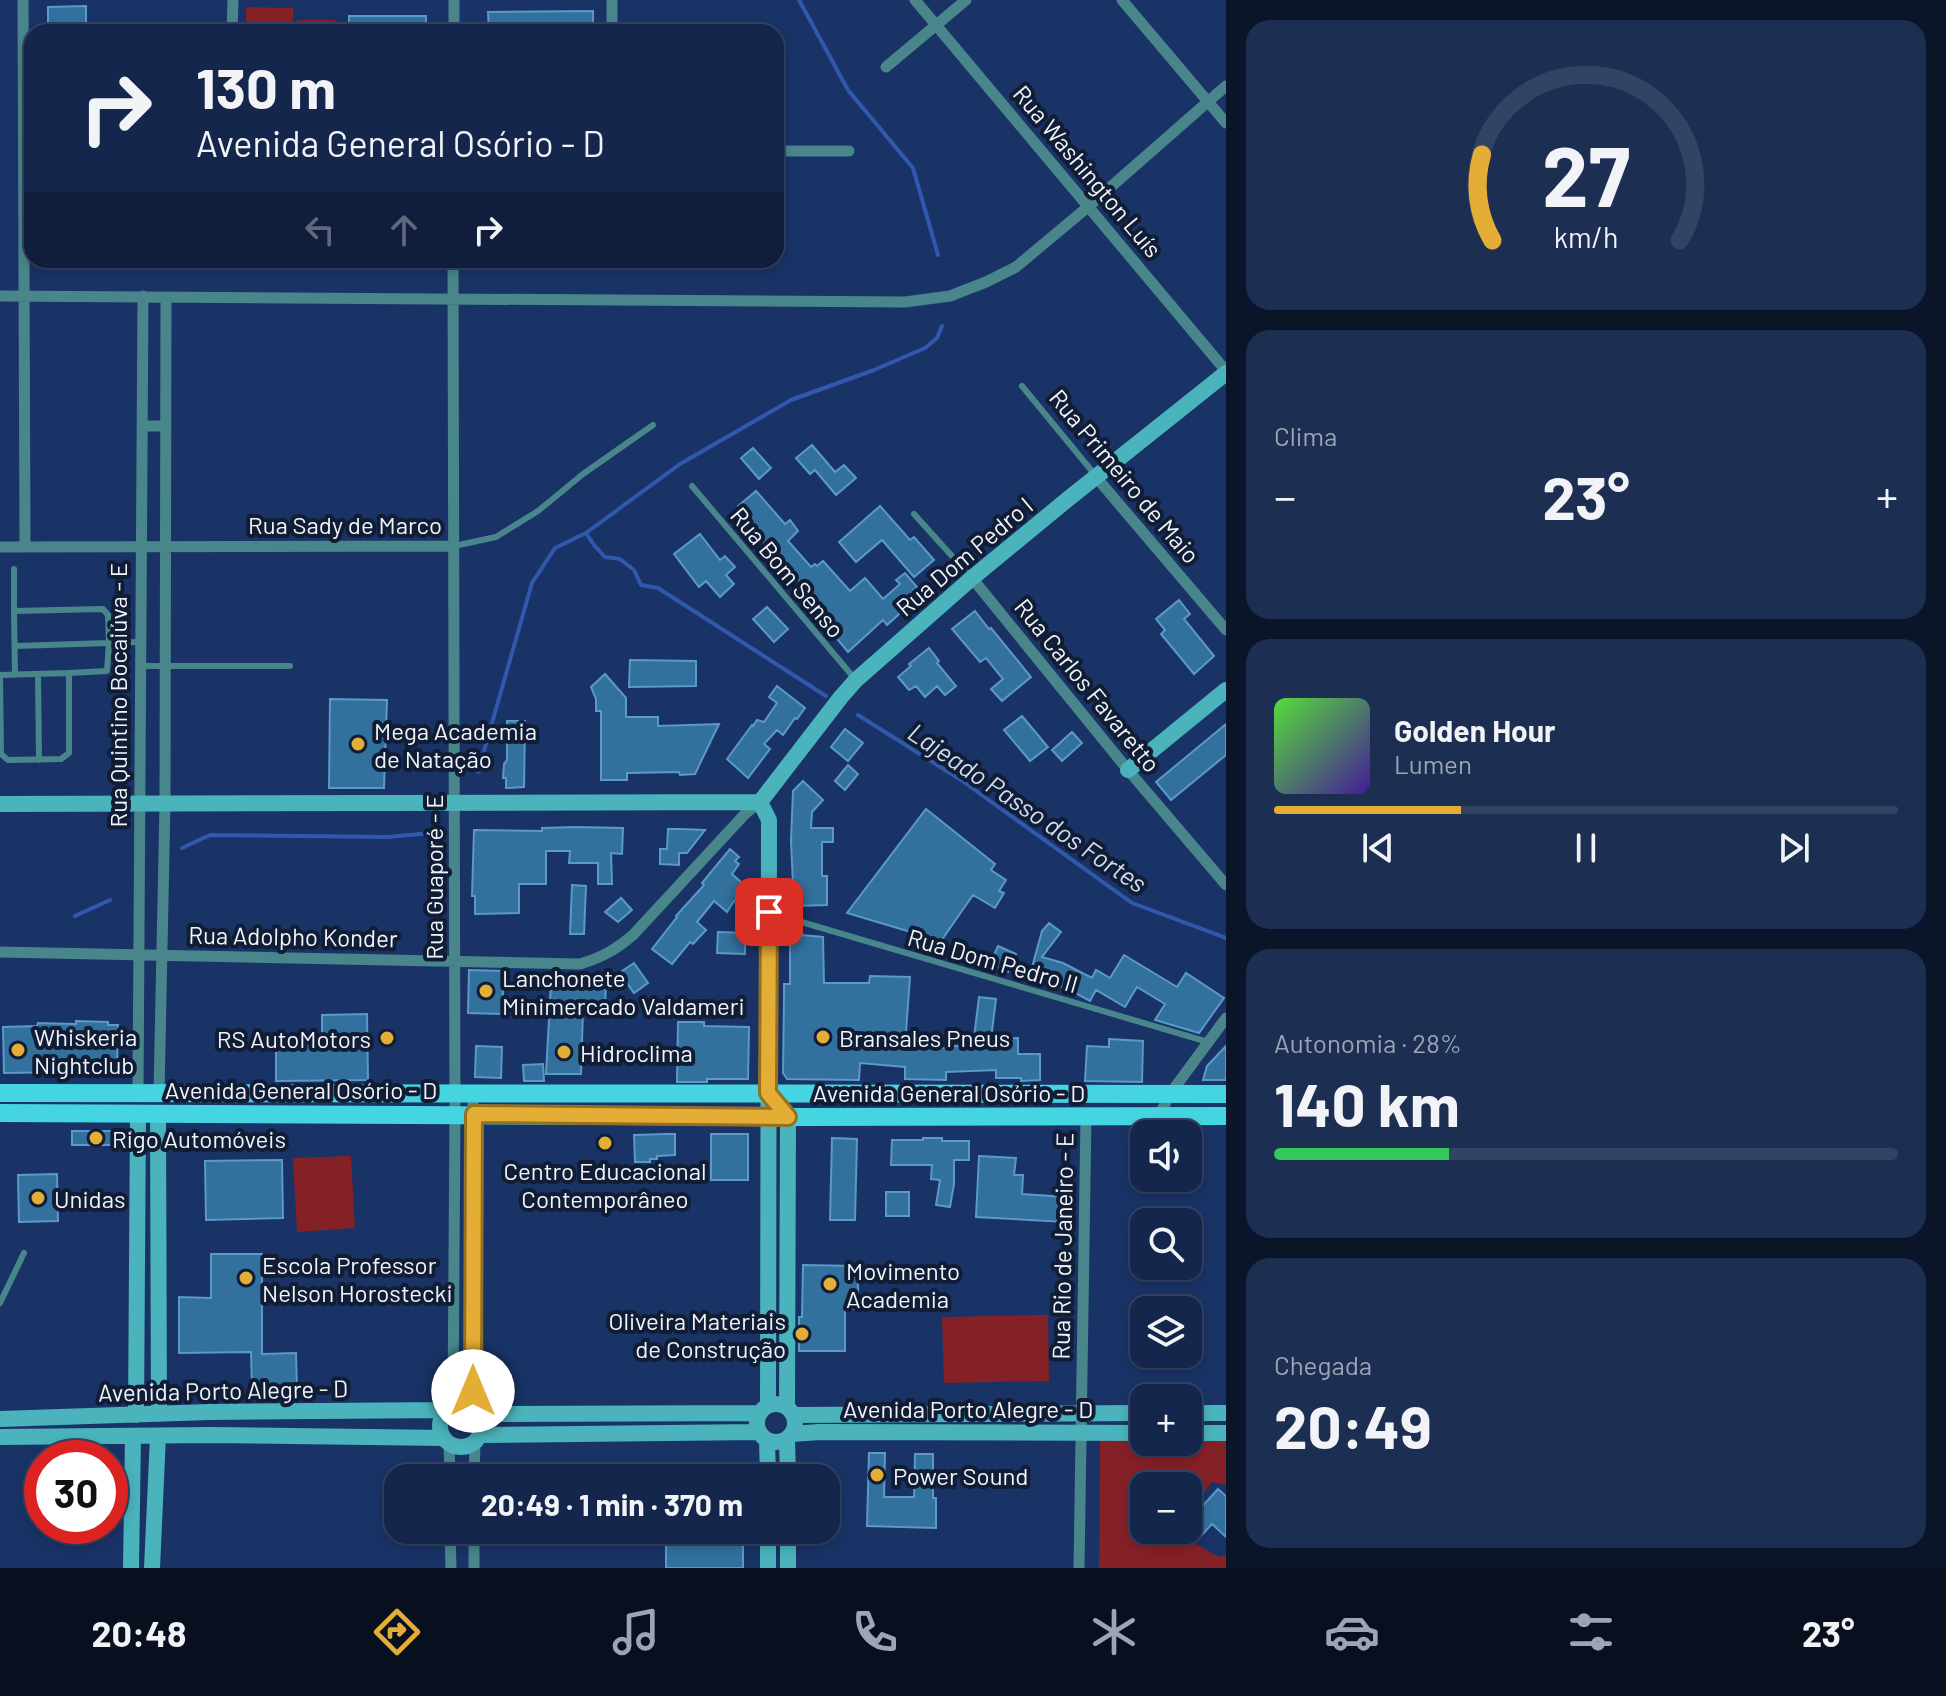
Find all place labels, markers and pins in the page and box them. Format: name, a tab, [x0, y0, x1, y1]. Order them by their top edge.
place label: Mega Academia de Natação	[374, 716, 537, 773]
marker: Mega Academia de Natação	[349, 735, 367, 753]
pin	[735, 878, 803, 946]
place label: Lanchonete Minimercado Valdameri	[502, 963, 745, 1020]
marker: Lanchonete Minimercado Valdameri	[477, 982, 495, 1000]
place label: Whiskeria Nightclub	[34, 1022, 137, 1079]
place label: Bransales Pneus	[839, 1023, 1010, 1052]
place label: RS AutoMotors	[217, 1024, 371, 1053]
marker: Bransales Pneus	[814, 1028, 832, 1046]
marker: RS AutoMotors	[378, 1029, 396, 1047]
place label: Hidroclima	[580, 1038, 693, 1067]
marker: Whiskeria Nightclub	[9, 1041, 27, 1059]
marker: Hidroclima	[555, 1043, 573, 1061]
place label: Rigo Automóveis	[112, 1124, 286, 1153]
marker: Rigo Automóveis	[87, 1129, 105, 1147]
marker: Centro Educacional Contemporâneo	[596, 1134, 614, 1152]
place label: Centro Educacional Contemporâneo	[503, 1156, 707, 1213]
place label: Unidas	[54, 1184, 126, 1213]
marker: Unidas	[29, 1189, 47, 1207]
place label: Escola Professor Nelson Horostecki	[262, 1250, 453, 1307]
place label: Movimento Academia	[846, 1256, 960, 1313]
marker: Escola Professor Nelson Horostecki	[237, 1269, 255, 1287]
marker: Movimento Academia	[821, 1275, 839, 1293]
place label: Oliveira Materiais de Construção	[608, 1306, 786, 1363]
marker: Oliveira Materiais de Construção	[793, 1325, 811, 1343]
place label: Power Sound	[893, 1461, 1028, 1490]
marker: Power Sound	[868, 1466, 886, 1484]

